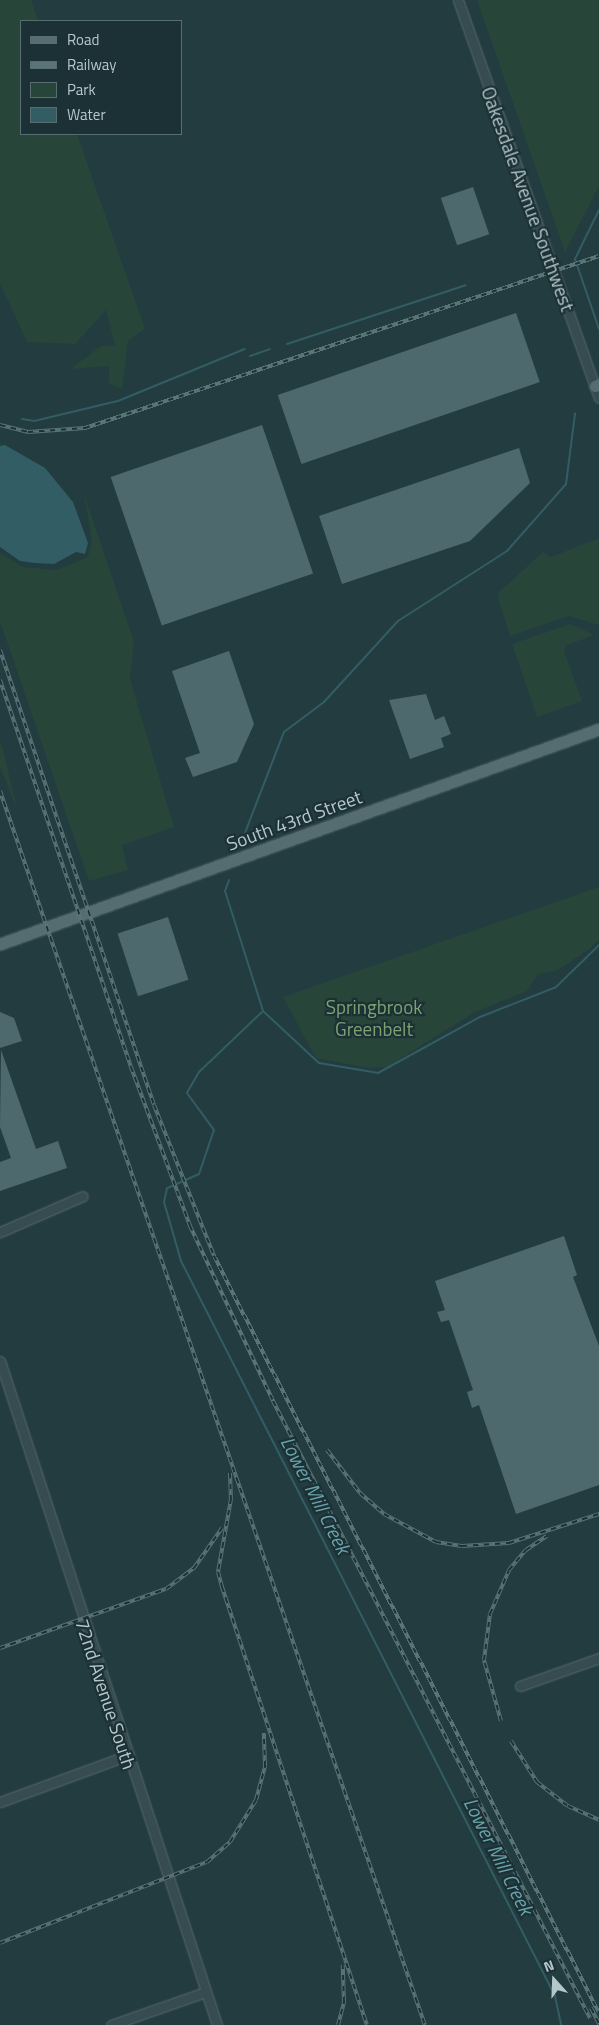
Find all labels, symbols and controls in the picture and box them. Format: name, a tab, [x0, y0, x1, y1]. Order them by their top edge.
legend	[20, 20, 182, 135]
text: Road	[67, 28, 99, 51]
text: Railway	[67, 53, 117, 76]
text: Park	[67, 78, 96, 101]
street label: Oakesdale Avenue Southwest	[477, 84, 579, 314]
text: Water	[67, 103, 106, 126]
street label: South 43rd Street	[223, 785, 365, 855]
park label: Springbrook Greenbelt	[326, 996, 422, 1040]
water label: Lower Mill Creek	[276, 1432, 356, 1558]
street label: 72nd Avenue South	[71, 1616, 141, 1772]
water label: Lower Mill Creek	[459, 1793, 539, 1919]
text: N	[541, 1954, 557, 1977]
north arrow	[529, 1955, 579, 2005]

